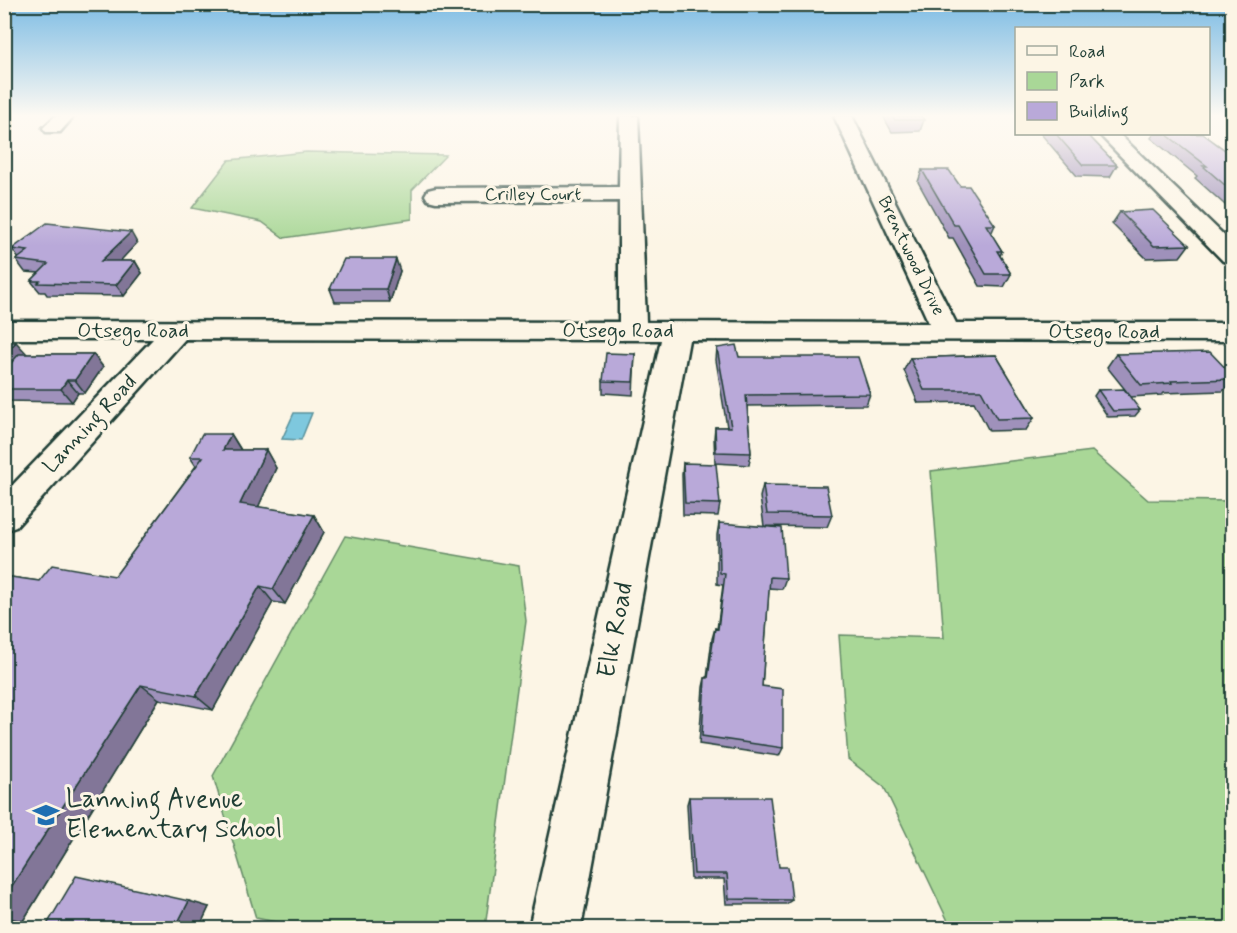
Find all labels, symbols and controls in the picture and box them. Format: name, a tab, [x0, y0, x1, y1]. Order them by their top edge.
legend	[1015, 27, 1210, 135]
text: Road	[1069, 40, 1105, 64]
text: Park	[1069, 70, 1105, 94]
text: Building	[1069, 100, 1129, 126]
street label: Crilley Court	[485, 183, 581, 207]
street label: Brentwood Drive	[872, 192, 950, 320]
street label: Otsego Road	[77, 317, 189, 346]
street label: Otsego Road	[562, 317, 674, 346]
street label: Otsego Road	[1048, 318, 1160, 347]
street label: Lanning Road	[37, 368, 145, 481]
street label: Elk Road	[590, 579, 642, 681]
place label: Lanning Avenue Elementary School	[66, 783, 282, 847]
school or university icon: Lanning Avenue Elementary School	[31, 800, 61, 830]

